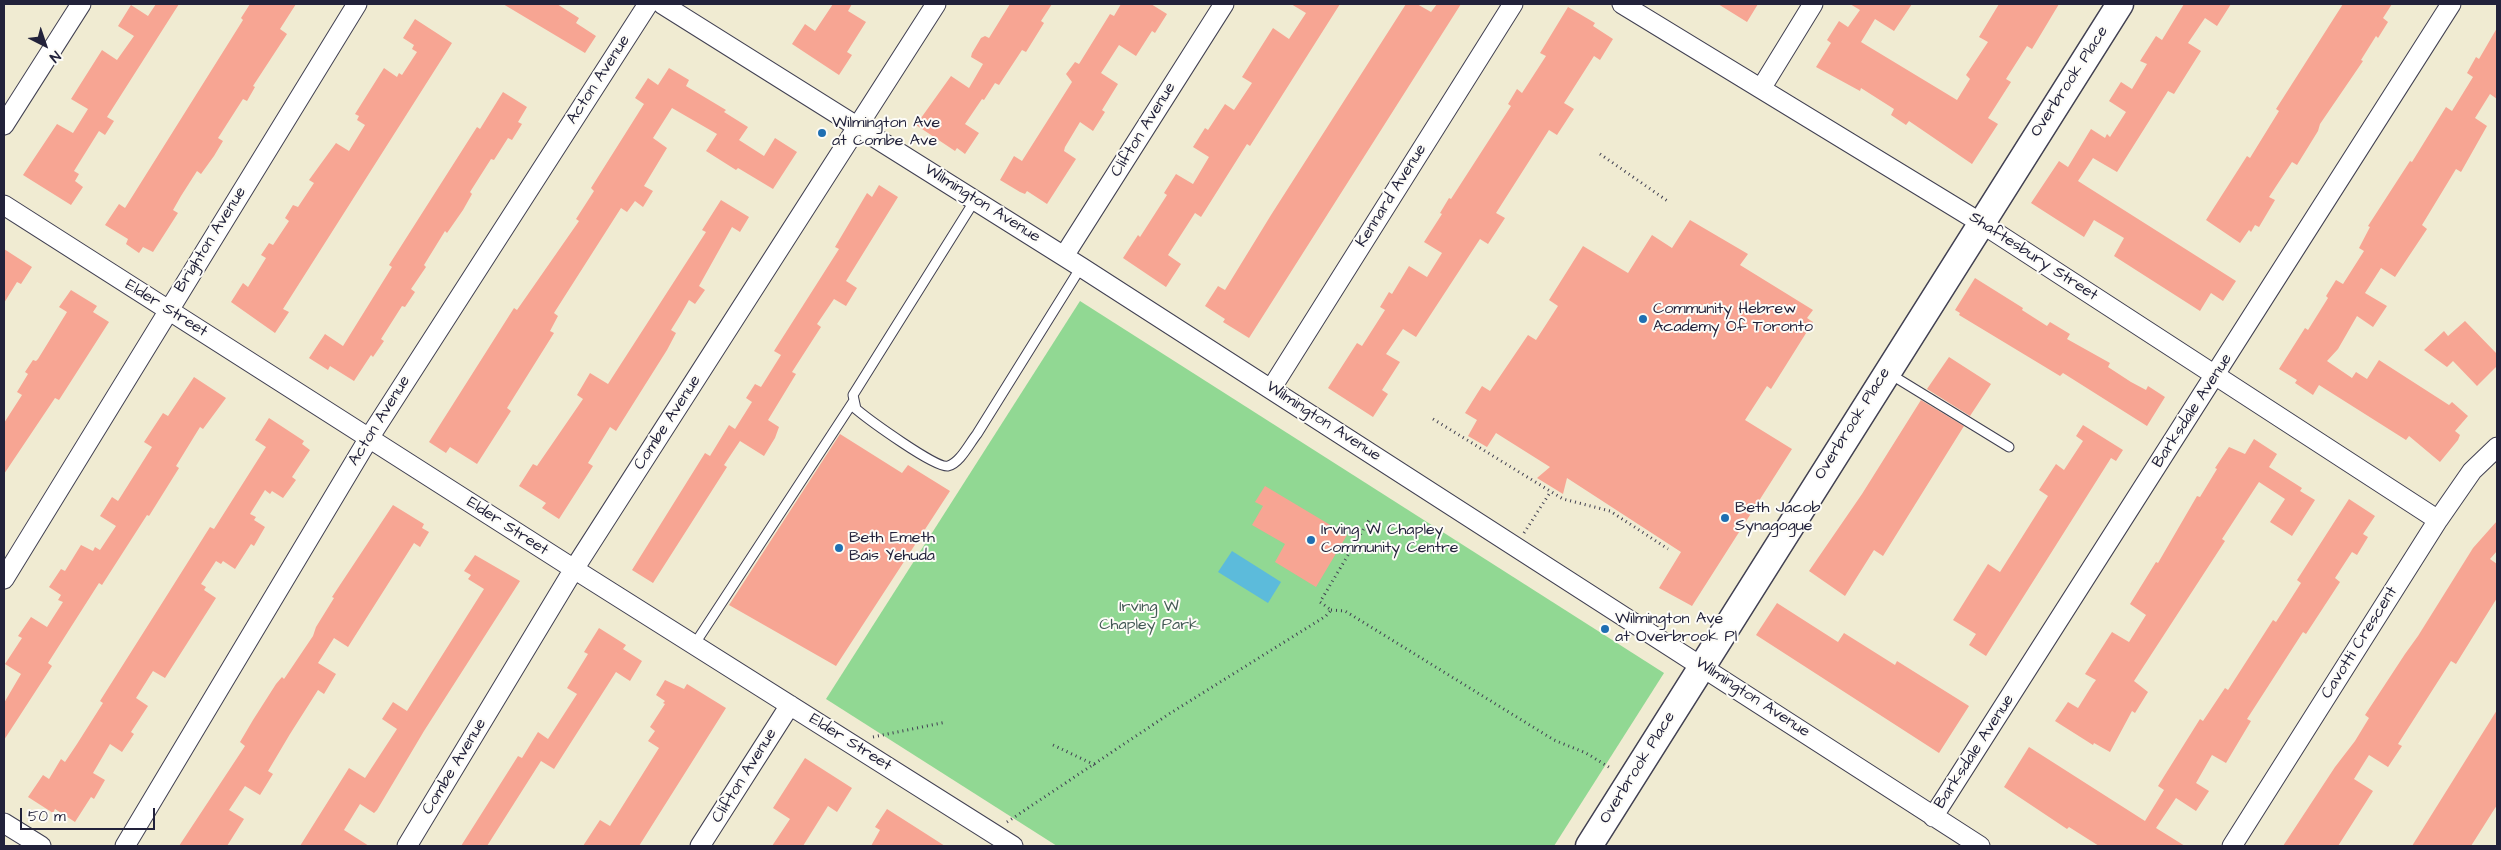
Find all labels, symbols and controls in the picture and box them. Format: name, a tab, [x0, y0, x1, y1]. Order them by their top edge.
north arrow	[20, 20, 70, 70]
street label: Overbrook Place	[2027, 23, 2113, 141]
street label: Acton Avenue	[563, 32, 635, 128]
text: N	[45, 46, 65, 67]
street label: Clifton Avenue	[1107, 79, 1181, 181]
place label: Wilmington Ave at Combe Ave	[832, 114, 940, 152]
marker: Wilmington Ave at Combe Ave	[816, 127, 828, 139]
street label: Kennard Avenue	[1353, 141, 1431, 251]
street label: Wilmington Avenue	[921, 161, 1043, 247]
street label: Brighton Avenue	[171, 184, 251, 296]
street label: Shaftesbury Street	[1965, 208, 2101, 306]
street label: Elder Street	[121, 276, 211, 342]
place label: Community Hebrew Academy Of Toronto	[1653, 300, 1813, 338]
marker: Community Hebrew Academy Of Toronto	[1637, 313, 1649, 325]
street label: Barksdale Avenue	[2149, 350, 2237, 472]
street label: Overbrook Place	[1811, 365, 1895, 483]
street label: Combe Avenue	[630, 372, 706, 474]
street label: Acton Avenue	[345, 373, 415, 469]
street label: Wilmington Avenue	[1262, 378, 1384, 466]
street label: Elder Street	[463, 494, 551, 560]
place label: Beth Jacob Synagogue	[1735, 499, 1821, 537]
marker: Beth Jacob Synagogue	[1719, 512, 1731, 524]
place label: Irving W Chapley Community Centre	[1321, 521, 1458, 559]
place label: Beth Emeth Bais Yehuda	[849, 529, 935, 567]
marker: Irving W Chapley Community Centre	[1305, 534, 1317, 546]
marker: Beth Emeth Bais Yehuda	[833, 542, 845, 554]
street label: Cavotti Crescent	[2318, 583, 2402, 703]
park label: Irving W Chapley Park	[1099, 598, 1199, 636]
place label: Wilmington Ave at Overbrook Pl	[1615, 610, 1737, 648]
marker: Wilmington Ave at Overbrook Pl	[1599, 623, 1611, 635]
street label: Wilmington Avenue	[1691, 654, 1813, 742]
street label: Barksdale Avenue	[1931, 691, 2019, 813]
street label: Overbrook Place	[1596, 709, 1680, 827]
street label: Elder Street	[805, 710, 895, 776]
street label: Combe Avenue	[419, 715, 491, 819]
street label: Clifton Avenue	[708, 725, 782, 827]
scale bar	[22, 798, 158, 830]
text: 50 m	[28, 806, 66, 827]

